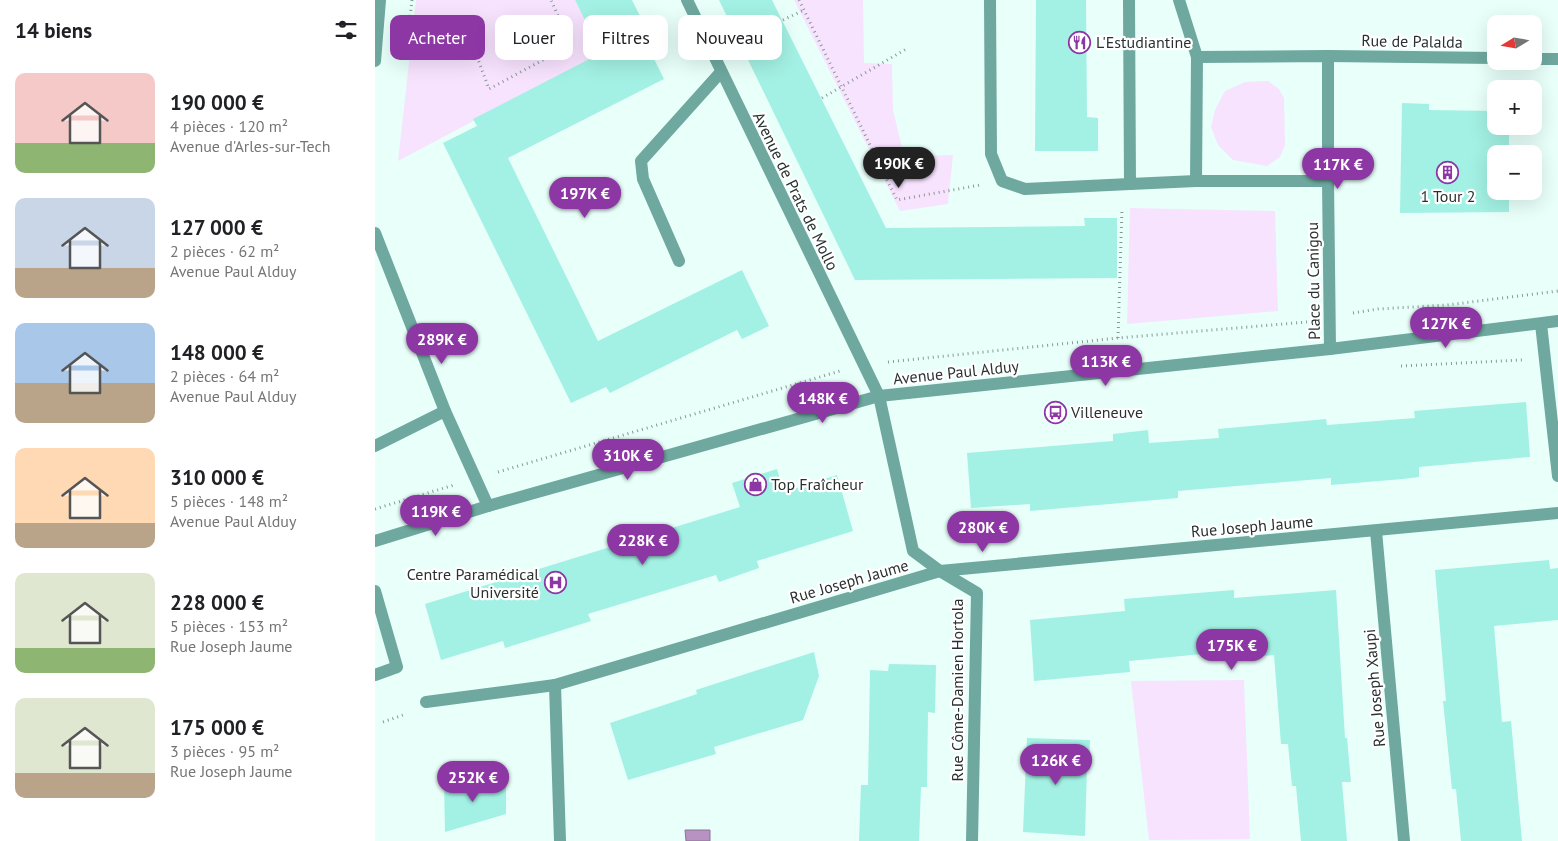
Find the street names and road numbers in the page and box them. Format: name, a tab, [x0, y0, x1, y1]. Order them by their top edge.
street label: Rue de Palalda	[1361, 30, 1463, 52]
street label: Avenue de Prats de Mollo	[749, 109, 843, 273]
street label: Place du Canigou	[1302, 222, 1324, 340]
street label: Avenue Paul Alduy	[892, 355, 1020, 389]
street label: Rue Joseph Jaume	[1190, 511, 1314, 541]
street label: Rue Joseph Jaume	[787, 555, 911, 607]
street label: Rue Côme-Damien Hortola	[947, 599, 967, 781]
street label: Rue Joseph Xaupi	[1359, 628, 1389, 748]

